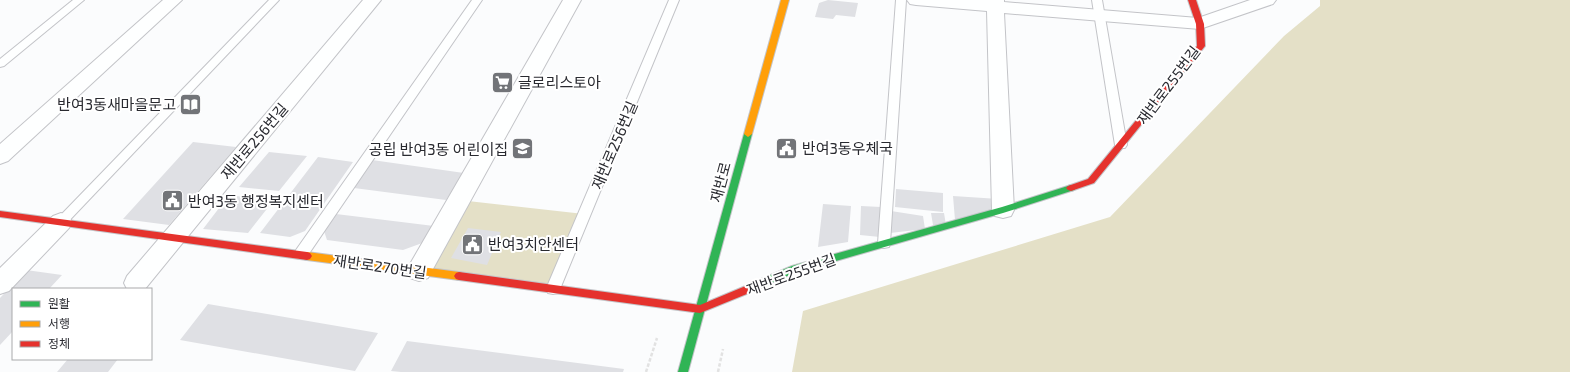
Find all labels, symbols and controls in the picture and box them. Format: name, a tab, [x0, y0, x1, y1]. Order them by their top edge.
street label: 재반로255번길	[1133, 42, 1203, 128]
supermarket icon: 글로리스토아	[489, 69, 515, 95]
place label: 글로리스토아	[518, 73, 601, 91]
library icon: 반여3동새마을문고	[178, 91, 204, 117]
place label: 반여3동새마을문고	[57, 95, 176, 113]
street label: 재반로256번길	[587, 98, 641, 192]
street label: 재반로256번길	[217, 99, 291, 183]
public building icon: 반여3동우체국	[774, 135, 800, 161]
school or university icon: 공립 반여3동 어린이집	[510, 136, 536, 162]
place label: 반여3동우체국	[802, 139, 893, 157]
place label: 공립 반여3동 어린이집	[369, 140, 508, 158]
street label: 재반로	[706, 160, 734, 204]
public building icon: 반여3동 행정복지센터	[160, 188, 186, 214]
place label: 반여3동 행정복지센터	[188, 192, 324, 210]
public building icon: 반여3치안센터	[460, 231, 486, 257]
place label: 반여3치안센터	[488, 235, 579, 253]
street label: 재반로255번길	[744, 250, 838, 298]
street label: 재반로270번길	[332, 251, 428, 281]
legend	[12, 288, 152, 360]
text: 원활	[48, 296, 70, 310]
text: 서행	[48, 316, 70, 330]
text: 정체	[48, 336, 70, 350]

